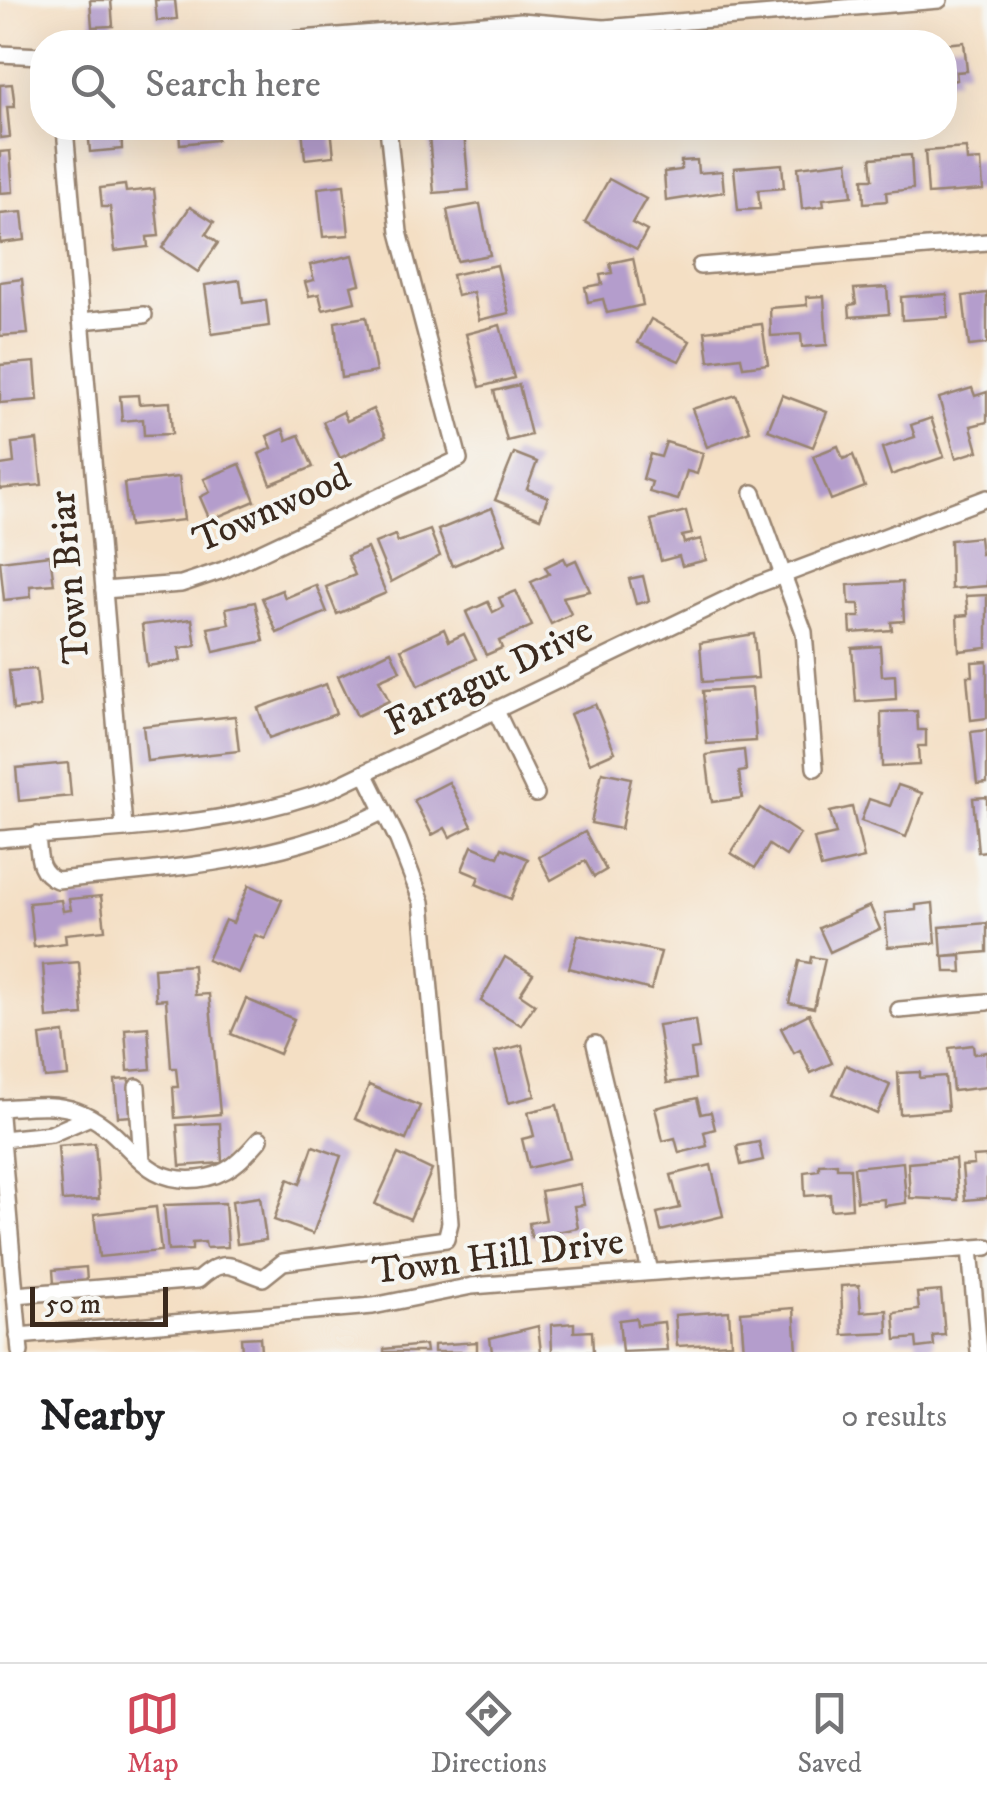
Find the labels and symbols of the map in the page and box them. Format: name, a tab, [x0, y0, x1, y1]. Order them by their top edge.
street label: Townwood	[186, 453, 358, 565]
street label: Town Briar	[39, 488, 101, 666]
street label: Farragut Drive	[378, 606, 600, 748]
street label: Town Hill Drive	[370, 1218, 626, 1296]
scale bar	[30, 1282, 168, 1326]

